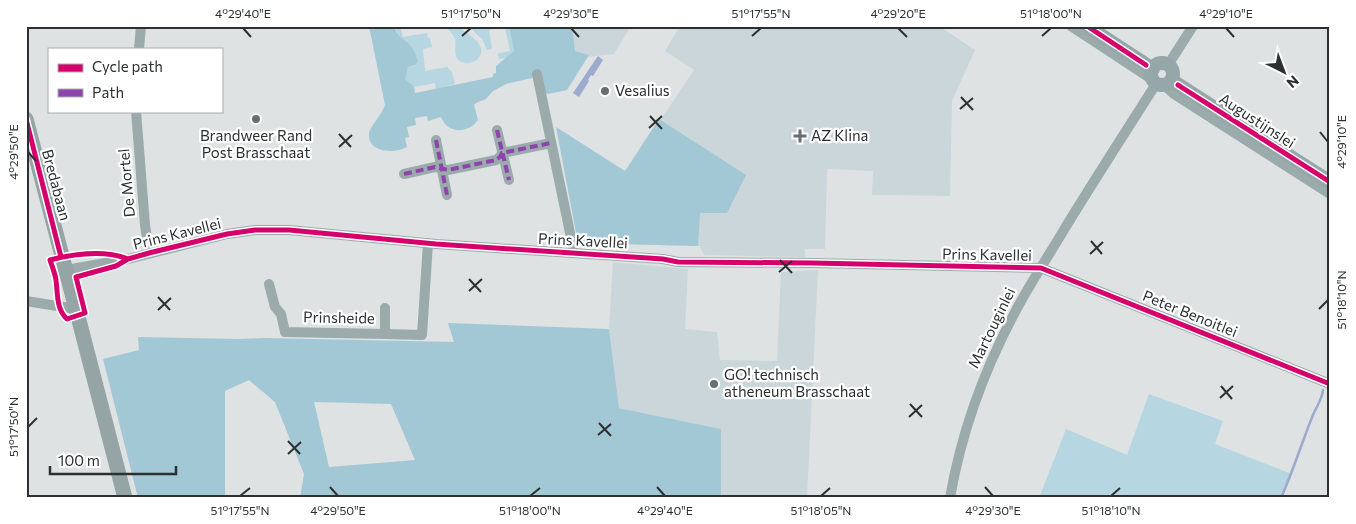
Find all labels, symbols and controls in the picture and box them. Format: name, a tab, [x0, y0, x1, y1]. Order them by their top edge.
text: 4°29'40"E	[215, 6, 271, 20]
text: 51°17'50"N	[441, 6, 501, 20]
text: 4°29'30"E	[543, 6, 599, 20]
text: 51°17'55"N	[732, 6, 790, 20]
text: 4°29'20"E	[870, 6, 926, 20]
text: 51°18'00"N	[1020, 6, 1082, 20]
text: 4°29'10"E	[1199, 6, 1253, 20]
legend	[48, 48, 222, 112]
north arrow	[1258, 48, 1308, 98]
text: Cycle path	[92, 57, 163, 75]
text: N	[1283, 72, 1303, 92]
place label: Vesalius	[615, 81, 670, 99]
text: Path	[92, 83, 124, 101]
marker: Vesalius	[599, 85, 611, 97]
street label: Augustijnslei	[1216, 89, 1299, 151]
marker: Brandweer Rand Post Brasschaat	[250, 113, 262, 125]
text: 4°29'10"E	[1334, 115, 1348, 169]
text: 4°29'50"E	[6, 124, 20, 180]
place label: Brandweer Rand Post Brasschaat	[200, 126, 312, 161]
place label: AZ Klina	[811, 126, 868, 144]
marker: AZ Klina	[793, 129, 807, 143]
street label: Bredabaan	[39, 147, 75, 222]
street label: De Mortel	[114, 148, 138, 218]
street label: Prins Kavellei	[131, 213, 223, 253]
street label: Prins Kavellei	[538, 229, 628, 251]
street label: Prins Kavellei	[942, 244, 1032, 264]
text: 51°18'10"N	[1334, 270, 1348, 330]
street label: Martouginlei	[964, 284, 1018, 371]
street label: Peter Benoitlei	[1140, 286, 1240, 340]
street label: Prinsheide	[303, 307, 375, 327]
place label: GO! technisch atheneum Brasschaat	[724, 365, 870, 400]
marker: GO! technisch atheneum Brasschaat	[708, 378, 720, 390]
text: 51°17'50"N	[6, 397, 20, 457]
scale bar	[50, 444, 176, 476]
text: 100 m	[58, 451, 100, 469]
text: 51°17'55"N	[211, 503, 269, 517]
text: 4°29'50"E	[310, 503, 366, 517]
text: 51°18'00"N	[499, 503, 561, 517]
text: 4°29'40"E	[637, 503, 693, 517]
text: 51°18'05"N	[791, 503, 851, 517]
text: 4°29'30"E	[965, 503, 1021, 517]
text: 51°18'10"N	[1081, 503, 1141, 517]

